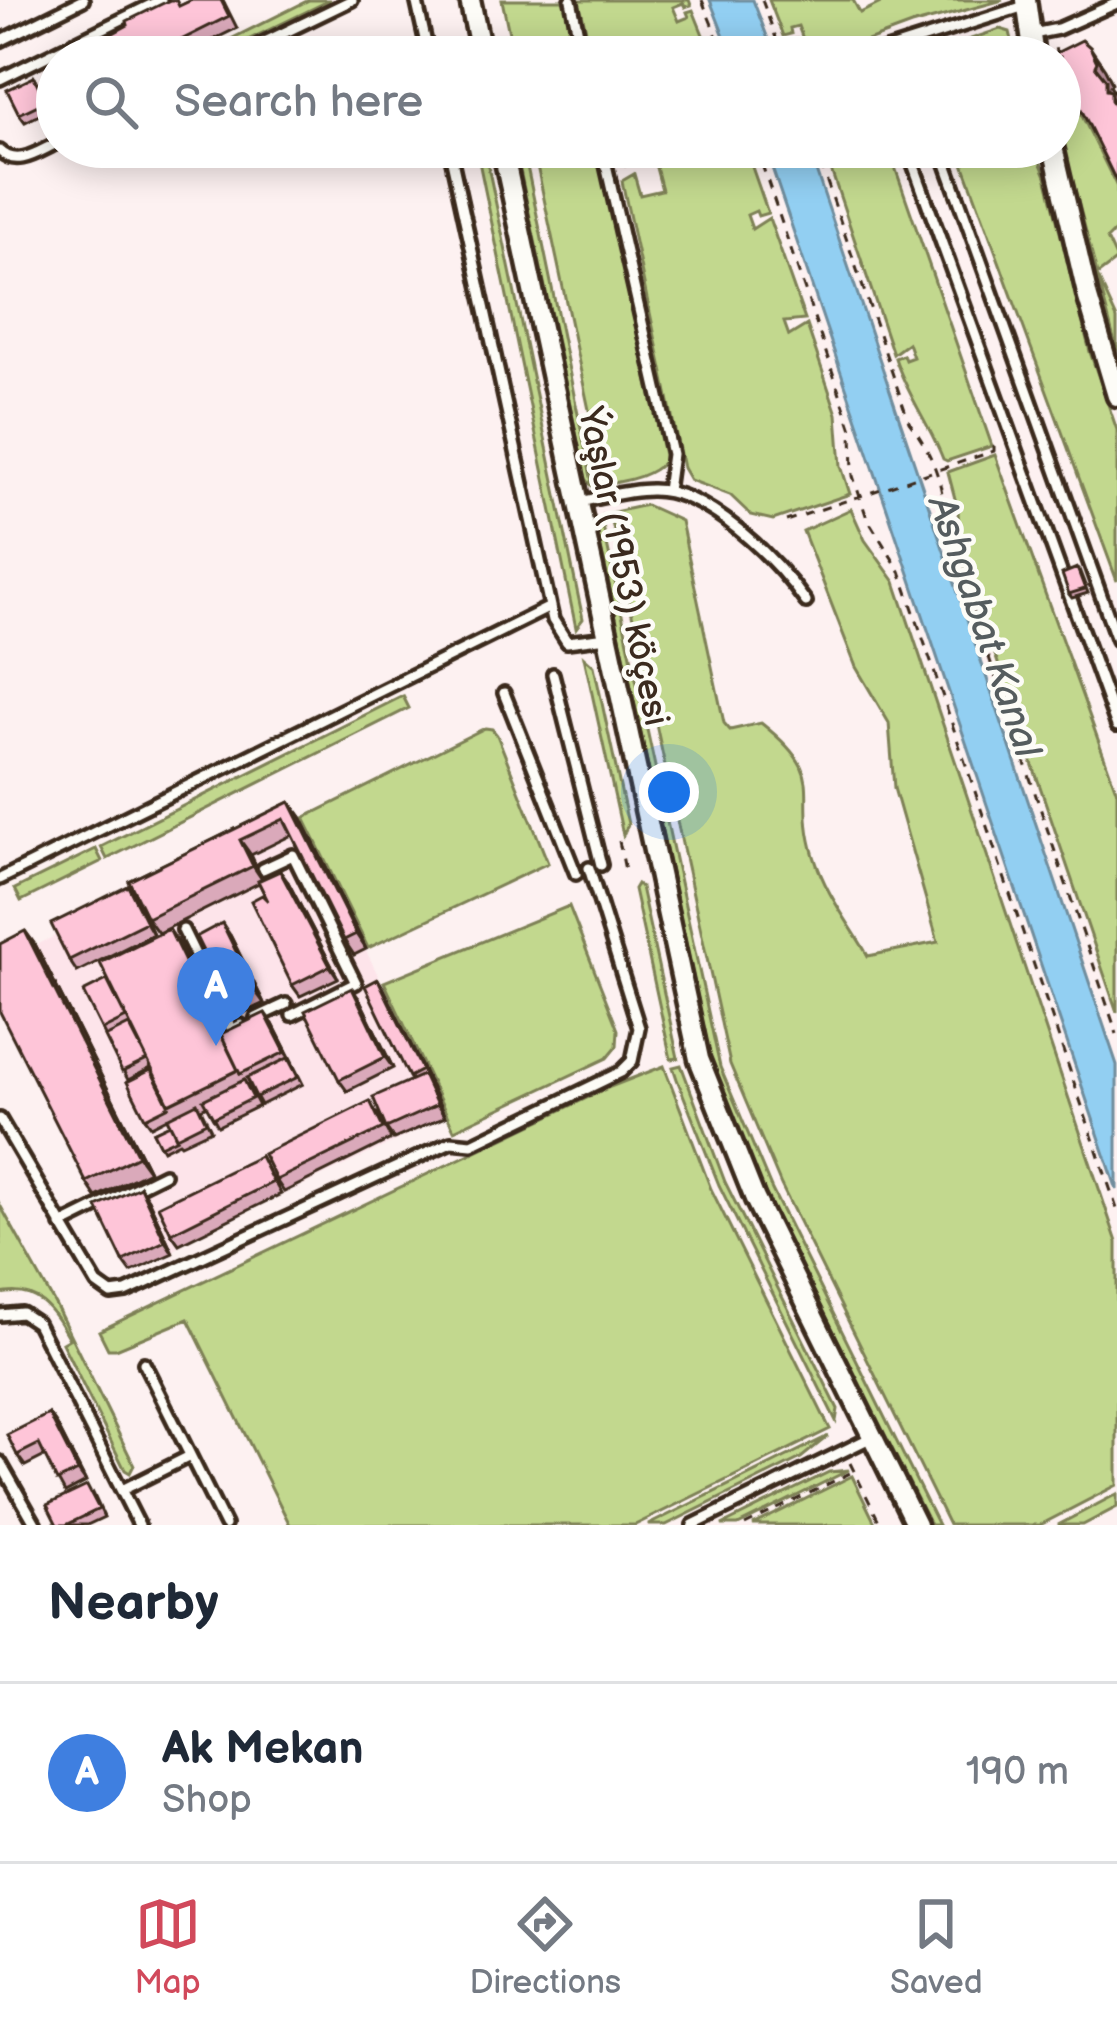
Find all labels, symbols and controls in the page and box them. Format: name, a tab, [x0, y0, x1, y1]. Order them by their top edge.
search box	[36, 36, 1081, 168]
icon: search	[78, 69, 144, 135]
text: Search here	[174, 75, 423, 130]
street label: Ýaşlar (1953) köçesi	[568, 402, 678, 730]
water label: Ashgabat Kanal	[916, 488, 1051, 765]
your location	[639, 762, 699, 822]
pin: A	[177, 947, 255, 1046]
text: Nearby	[48, 1573, 219, 1634]
text: Ak Mekan	[162, 1722, 364, 1777]
text: A	[75, 1749, 99, 1796]
text: 190 m	[966, 1749, 1069, 1796]
text: Shop	[162, 1777, 252, 1824]
tab: Map	[134, 1891, 201, 2003]
tab: Directions	[469, 1891, 621, 2003]
tab: Saved	[890, 1891, 983, 2003]

